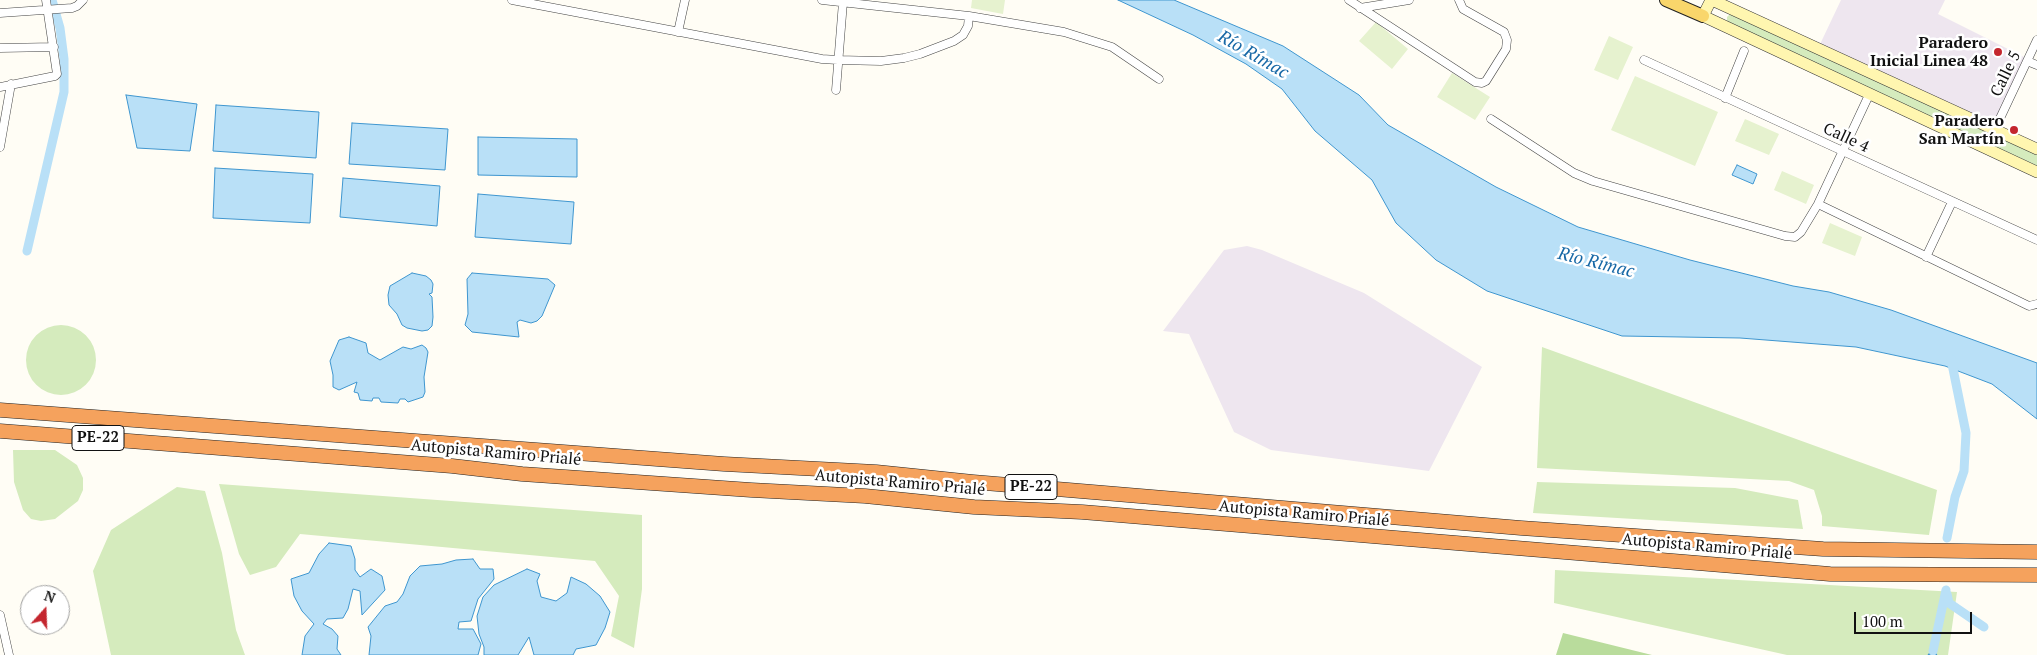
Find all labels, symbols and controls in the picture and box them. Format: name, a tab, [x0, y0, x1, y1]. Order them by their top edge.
water label: Río Rímac	[1214, 26, 1292, 84]
place label: Paradero Inicial Linea 48	[1870, 33, 1988, 71]
marker: Paradero Inicial Linea 48	[1992, 46, 2004, 58]
street label: Calle 5	[1987, 48, 2025, 100]
place label: Paradero San Martín	[1919, 111, 2004, 149]
street label: Calle 4	[1820, 119, 1872, 157]
marker: Paradero San Martín	[2008, 124, 2020, 136]
water label: Río Rímac	[1556, 243, 1636, 283]
road number: PE-22	[72, 426, 124, 450]
street label: Autopista Ramiro Prialé	[410, 436, 582, 470]
street label: Autopista Ramiro Prialé	[814, 466, 986, 500]
road number: PE-22	[1005, 474, 1057, 500]
street label: Autopista Ramiro Prialé	[1218, 497, 1390, 531]
street label: Autopista Ramiro Prialé	[1621, 530, 1793, 564]
north arrow	[20, 585, 70, 635]
text: N	[42, 586, 58, 607]
scale bar	[1857, 602, 1974, 634]
text: 100 m	[1862, 611, 1903, 631]

